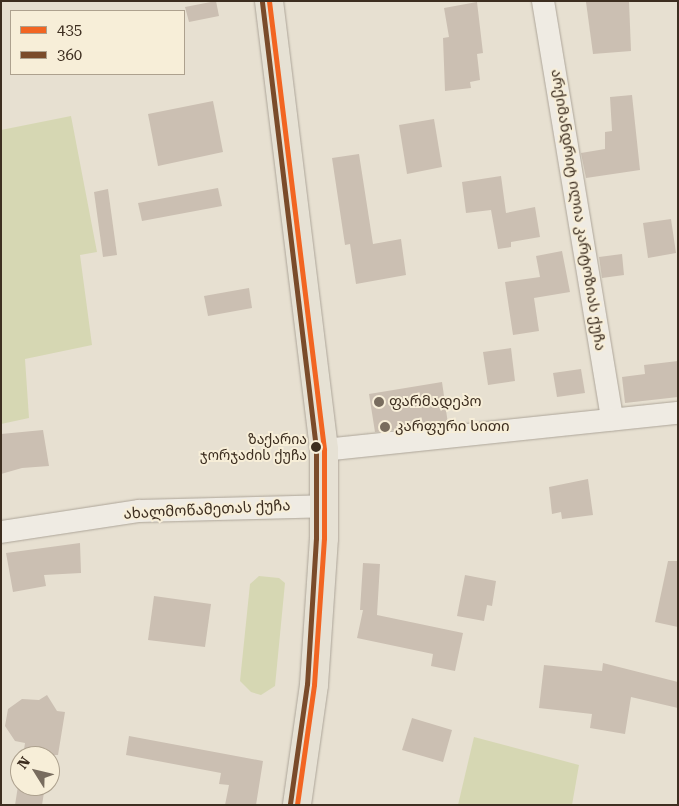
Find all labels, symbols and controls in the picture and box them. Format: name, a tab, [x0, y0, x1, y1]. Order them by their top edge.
legend	[10, 10, 185, 75]
text: 435	[57, 21, 82, 39]
text: 360	[57, 46, 82, 64]
street label: არქიმანდრიტ ილია კარტოზიას ქუჩა	[547, 68, 609, 352]
place label: ფარმადეპო	[389, 393, 482, 411]
marker: ფარმადეპო	[373, 396, 385, 408]
place label: კარფური სითი	[395, 418, 510, 436]
marker: კარფური სითი	[379, 421, 391, 433]
place label: ზაქარია ჯორჯაძის ქუჩა	[200, 431, 307, 464]
marker: ზაქარია ჯორჯაძის ქუჩა	[311, 442, 321, 452]
street label: ახალმოწამეთას ქუჩა	[123, 497, 291, 523]
north arrow	[10, 746, 60, 796]
text: N	[14, 754, 33, 772]

